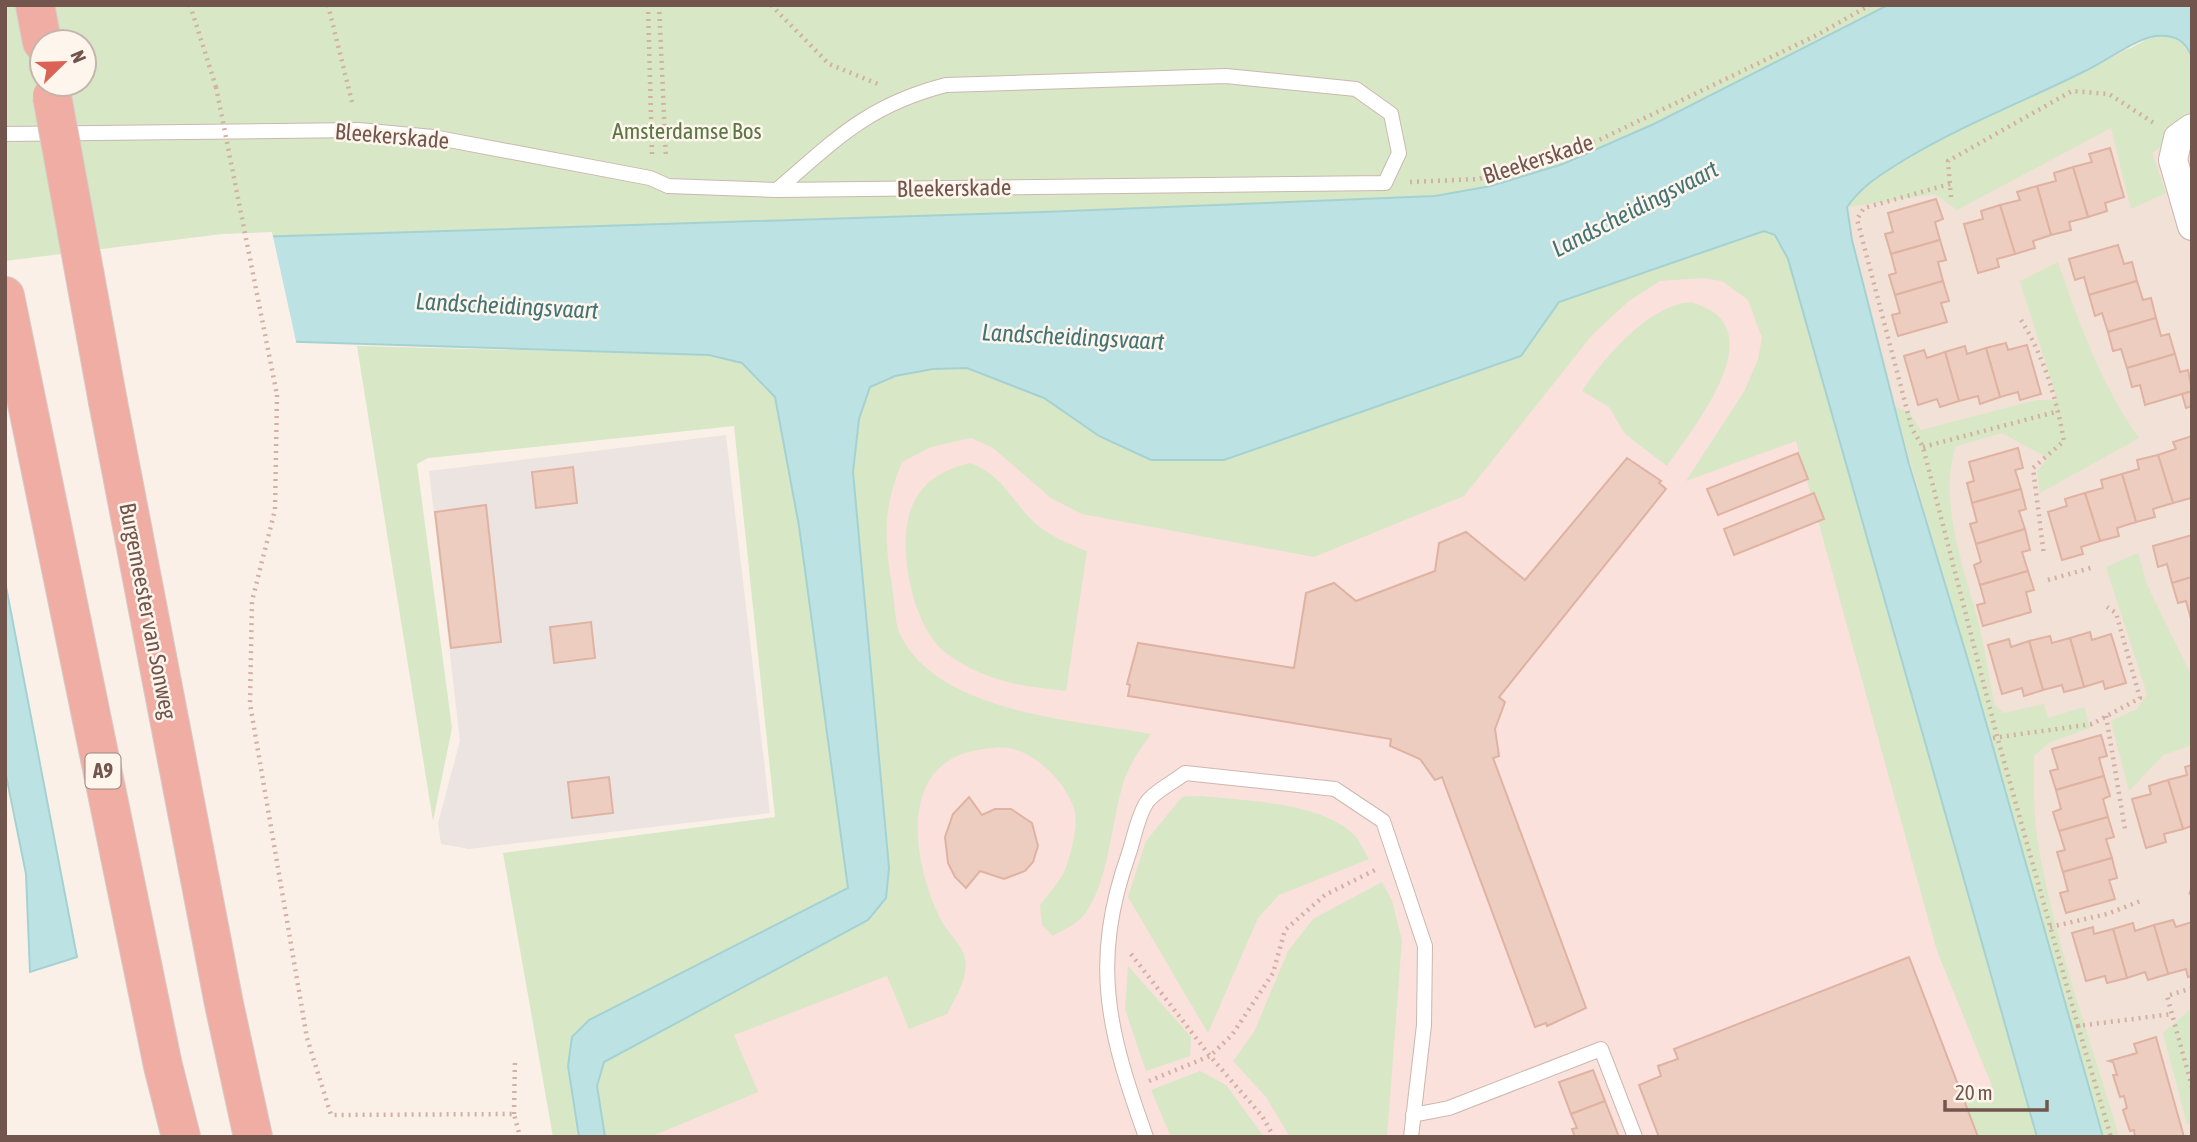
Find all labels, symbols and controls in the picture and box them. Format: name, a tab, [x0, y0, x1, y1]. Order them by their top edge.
north arrow	[28, 28, 98, 98]
text: N	[66, 47, 91, 66]
street label: Bleekerskade	[334, 118, 450, 154]
park label: Amsterdamse Bos	[612, 118, 762, 144]
street label: Bleekerskade	[1479, 129, 1597, 189]
water label: Landscheidingsvaart	[1547, 155, 1722, 262]
street label: Bleekerskade	[896, 174, 1012, 202]
water label: Landscheidingsvaart	[415, 287, 599, 324]
water label: Landscheidingsvaart	[981, 318, 1165, 355]
street label: Burgemeester van Sonweg	[114, 501, 182, 722]
road number: A9	[86, 754, 120, 788]
scale bar	[1945, 1068, 2046, 1112]
text: 20 m	[1955, 1080, 1993, 1104]

